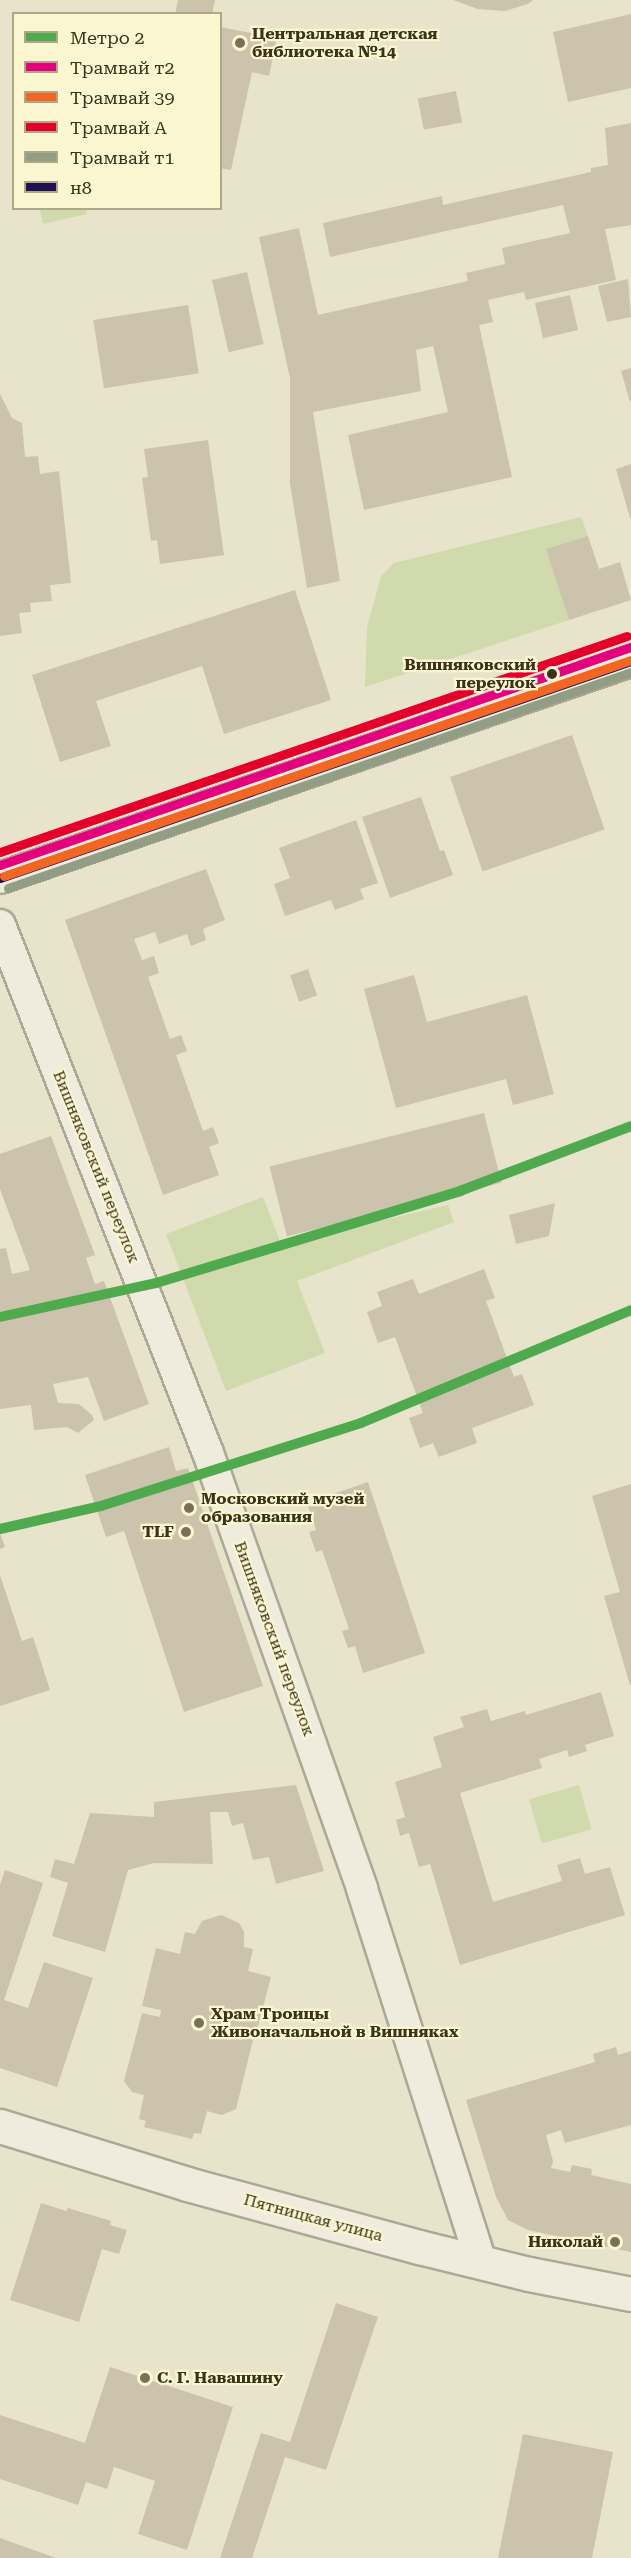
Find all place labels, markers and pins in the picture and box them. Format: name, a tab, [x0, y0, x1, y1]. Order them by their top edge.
place label: Центральная детская библиотека №14	[252, 24, 438, 62]
marker: Центральная детская библиотека №14	[233, 36, 247, 50]
place label: Вишняковский переулок	[404, 655, 536, 693]
marker: Вишняковский переулок	[541, 663, 563, 685]
place label: Московский музей образования	[201, 1489, 364, 1527]
marker: Московский музей образования	[182, 1501, 196, 1515]
place label: TLF	[142, 1522, 174, 1542]
marker: TLF	[179, 1525, 193, 1539]
place label: Храм Троицы Живоначальной в Вишняках	[211, 2004, 458, 2042]
marker: Храм Троицы Живоначальной в Вишняках	[192, 2016, 206, 2030]
place label: Николай	[528, 2232, 603, 2252]
marker: Николай	[608, 2235, 622, 2249]
place label: С. Г. Навашину	[157, 2368, 283, 2388]
marker: С. Г. Навашину	[138, 2371, 152, 2385]

